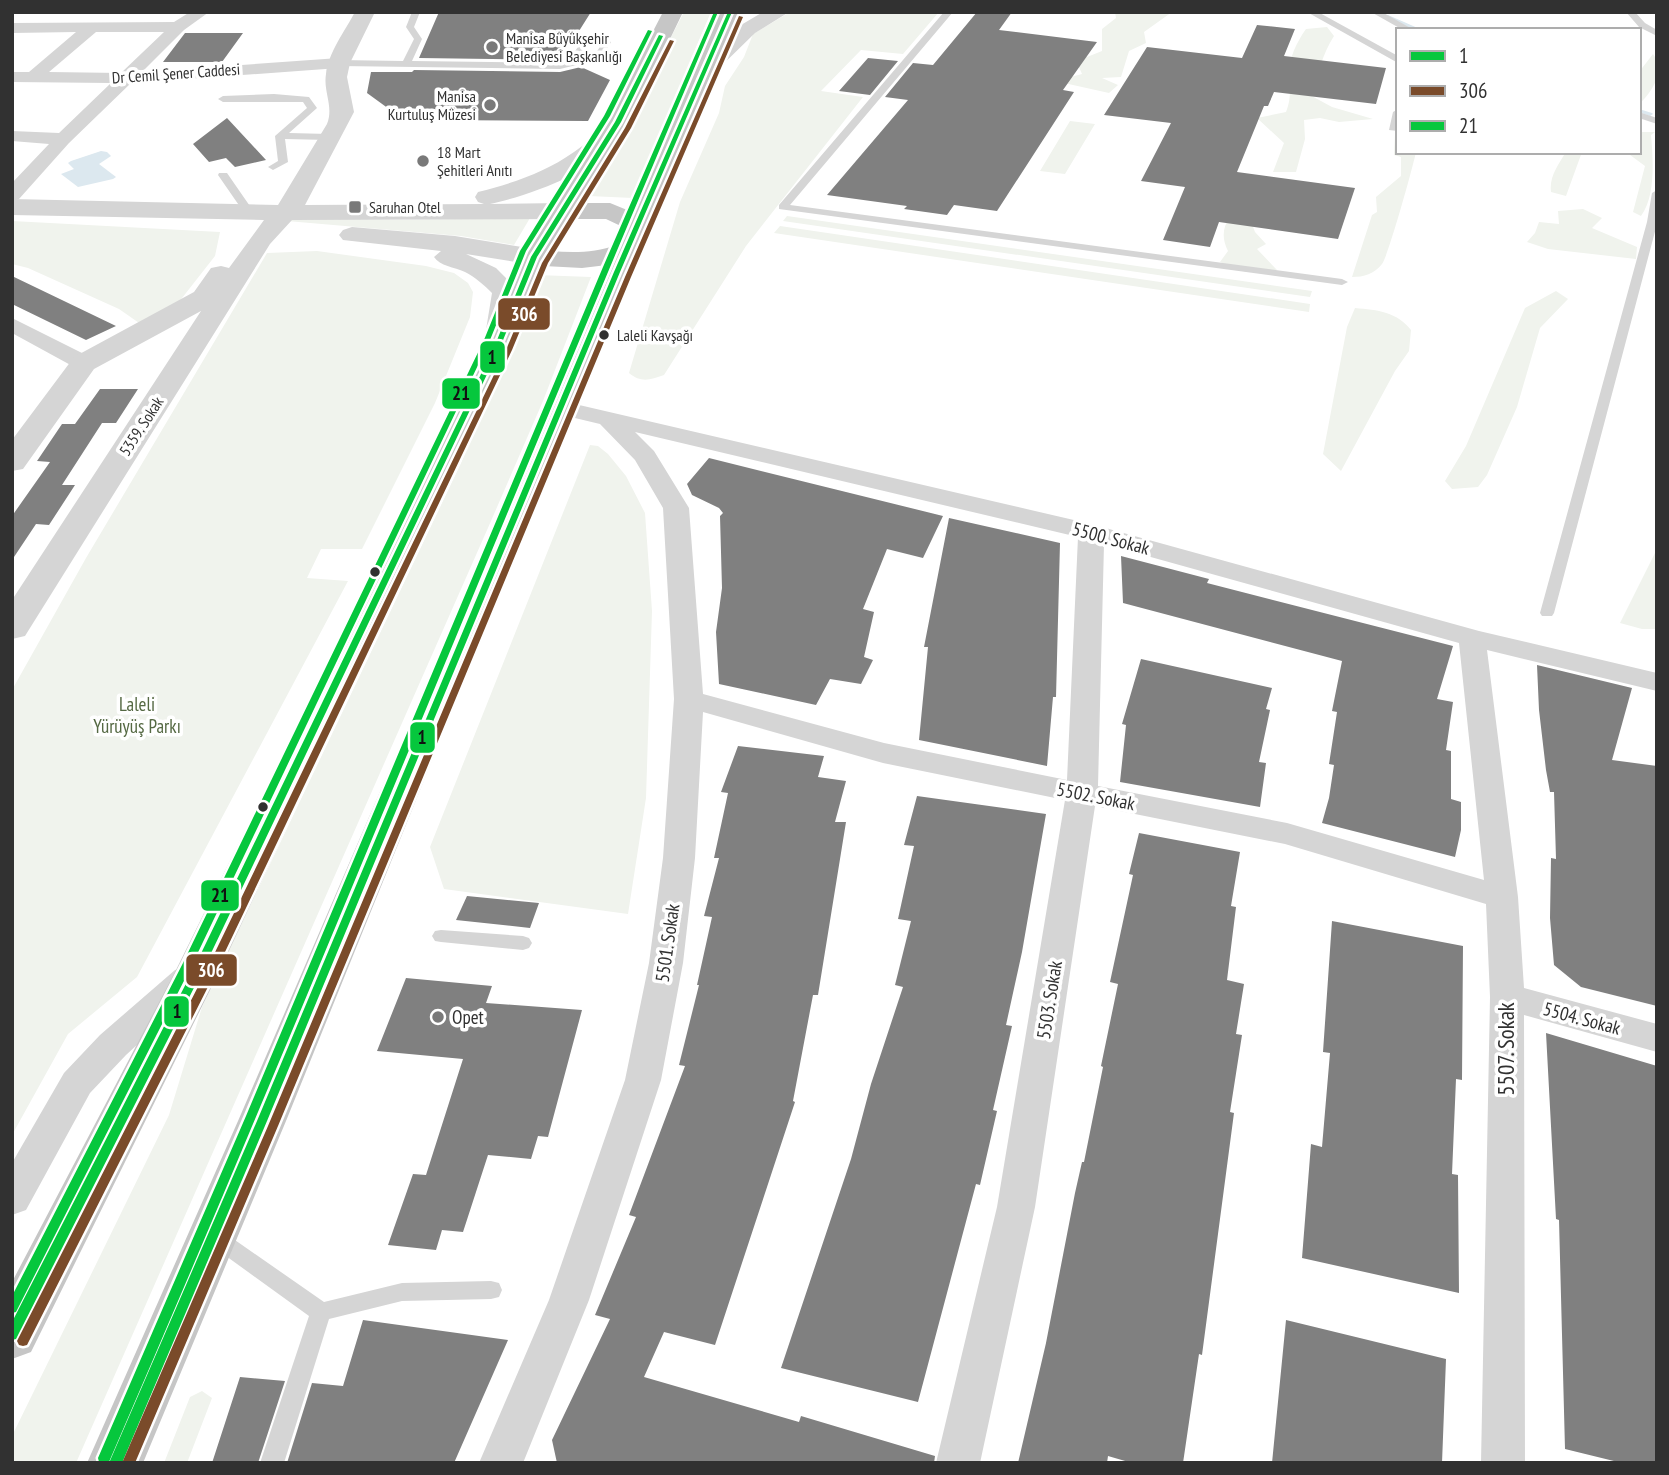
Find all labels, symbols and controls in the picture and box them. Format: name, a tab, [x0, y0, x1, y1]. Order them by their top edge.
place label: Manisa Büyükşehir Belediyesi Başkanlığı	[506, 28, 622, 66]
legend	[1396, 28, 1641, 154]
marker: Manisa Büyükşehir Belediyesi Başkanlığı	[484, 39, 500, 55]
text: 1	[1459, 42, 1468, 69]
street label: Dr Cemil Şener Caddesi	[111, 59, 241, 87]
text: 306	[1459, 77, 1487, 104]
place label: Manisa Kurtuluş Müzesi	[388, 86, 476, 124]
marker: Manisa Kurtuluş Müzesi	[482, 97, 498, 113]
text: 21	[1459, 112, 1478, 139]
place label: 18 Mart Şehitleri Anıtı	[437, 142, 512, 180]
marker: 18 Mart Şehitleri Anıtı	[415, 153, 431, 169]
place label: Saruhan Otel	[369, 197, 441, 217]
marker: Saruhan Otel	[347, 199, 363, 215]
line badge: 306	[497, 297, 551, 331]
text: 306	[510, 302, 538, 326]
place label: Laleli Kavşağı	[617, 325, 693, 345]
marker: Laleli Kavşağı	[597, 328, 611, 342]
line badge: 1	[479, 340, 506, 374]
text: 1	[487, 345, 497, 369]
line badge: 21	[441, 377, 481, 410]
text: 21	[452, 381, 470, 405]
street label: 5359. Sokak	[114, 392, 168, 459]
street label: 5500. Sokak	[1070, 516, 1153, 560]
unlabelled marker	[368, 565, 382, 579]
park label: Laleli Yürüyüş Parkı	[93, 692, 181, 738]
line badge: 1	[409, 721, 436, 754]
text: 1	[417, 725, 427, 749]
street label: 5502. Sokak	[1055, 777, 1138, 815]
unlabelled marker	[256, 800, 270, 814]
line badge: 21	[200, 879, 240, 912]
text: 21	[211, 883, 229, 907]
street label: 5501. Sokak	[650, 902, 684, 984]
line badge: 306	[185, 953, 238, 987]
text: 306	[197, 958, 225, 982]
street label: 5503. Sokak	[1031, 958, 1067, 1041]
line badge: 1	[163, 995, 190, 1028]
street label: 5504. Sokak	[1541, 996, 1624, 1040]
text: 1	[172, 999, 182, 1023]
street label: 5507. Sokak	[1491, 1002, 1520, 1096]
place label: Opet	[452, 1005, 485, 1029]
marker: Opet	[430, 1009, 446, 1025]

